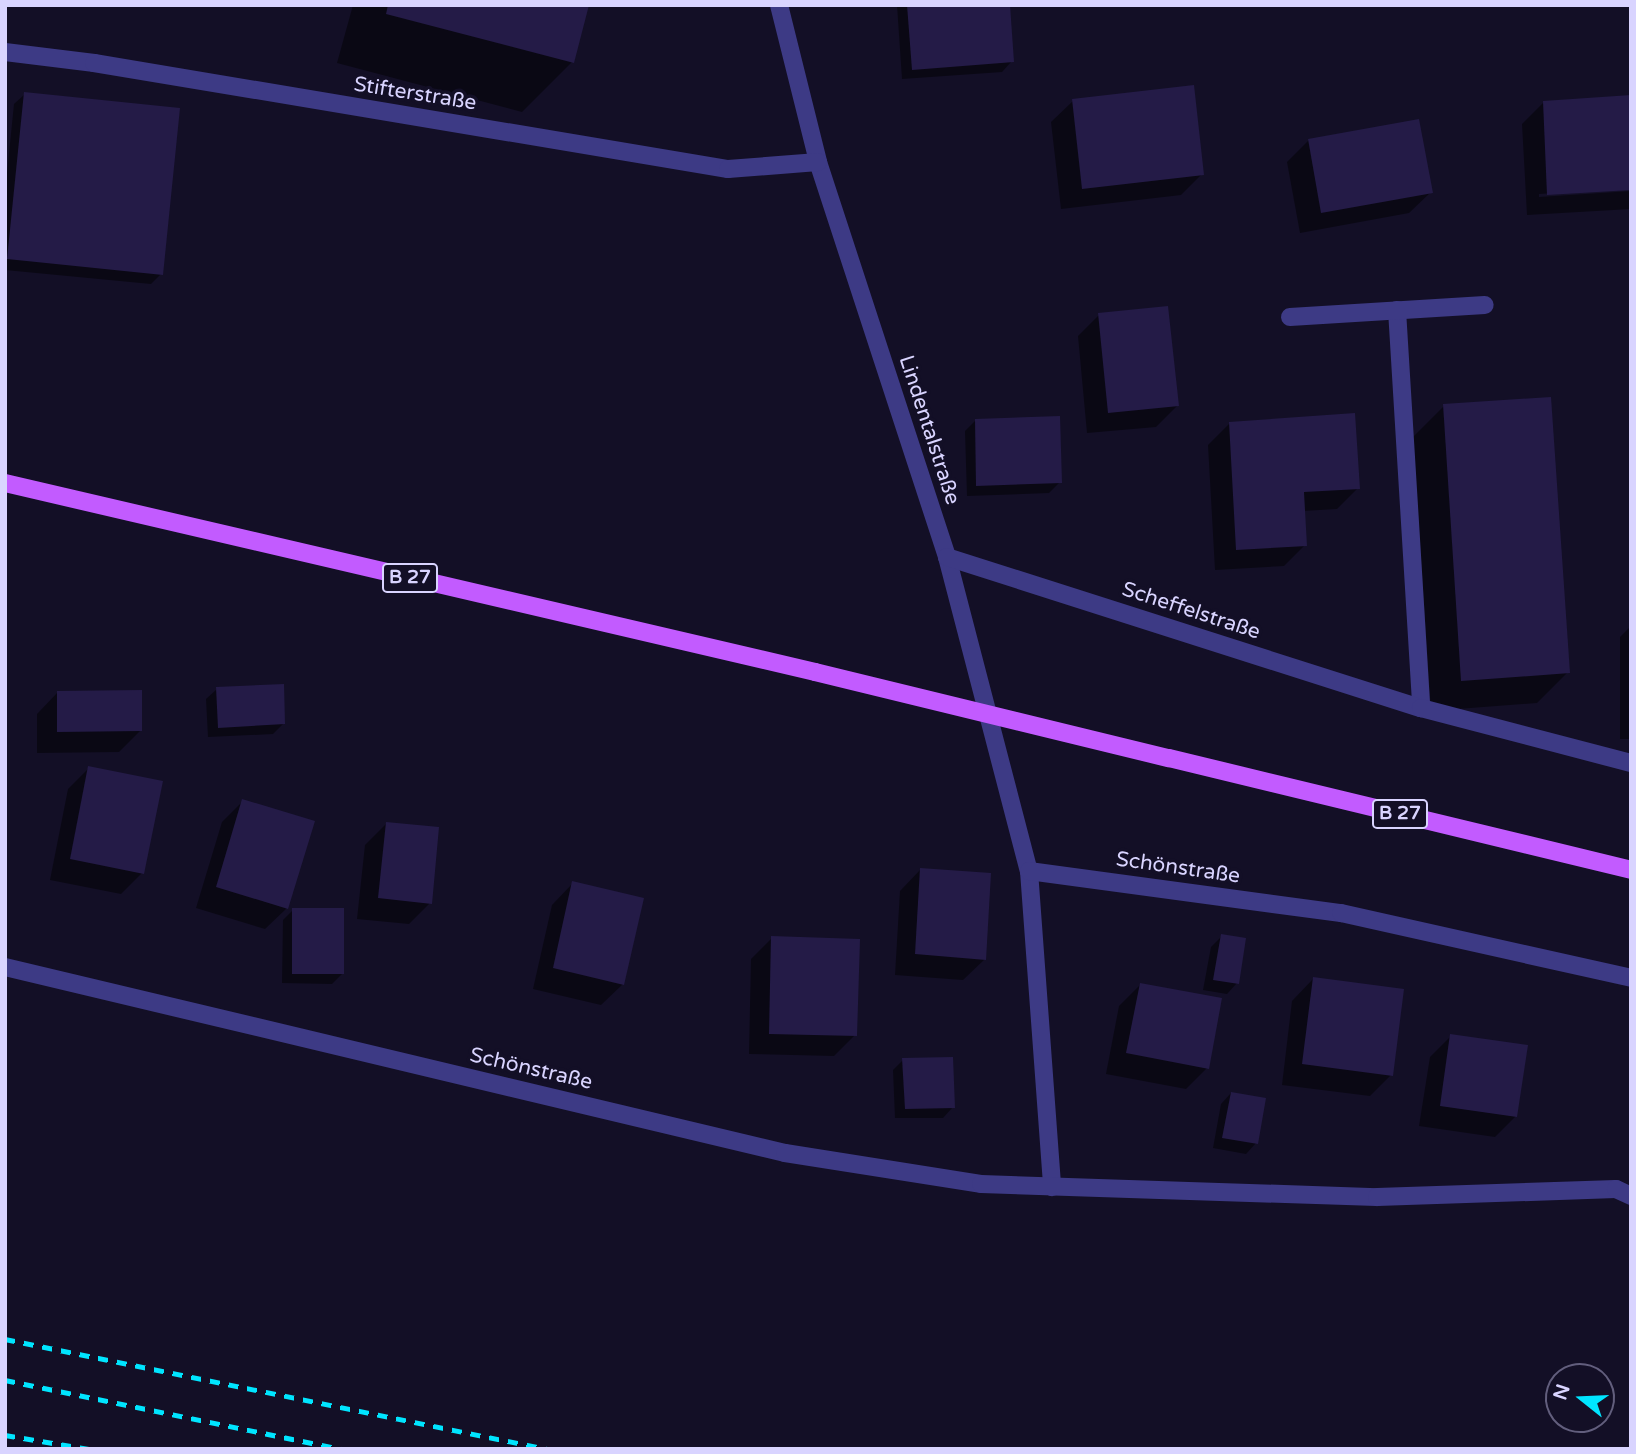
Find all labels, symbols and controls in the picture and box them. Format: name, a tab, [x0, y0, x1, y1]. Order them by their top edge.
street label: Stifterstraße	[352, 72, 478, 116]
street label: Lindentalstraße	[893, 352, 965, 508]
road number: B 27	[382, 562, 438, 594]
street label: Scheffelstraße	[1119, 577, 1263, 645]
road number: B 27	[1372, 799, 1428, 830]
street label: Schönstraße	[1114, 847, 1242, 889]
street label: Schönstraße	[467, 1043, 595, 1095]
north arrow	[1545, 1363, 1615, 1433]
text: N	[1549, 1381, 1575, 1403]

